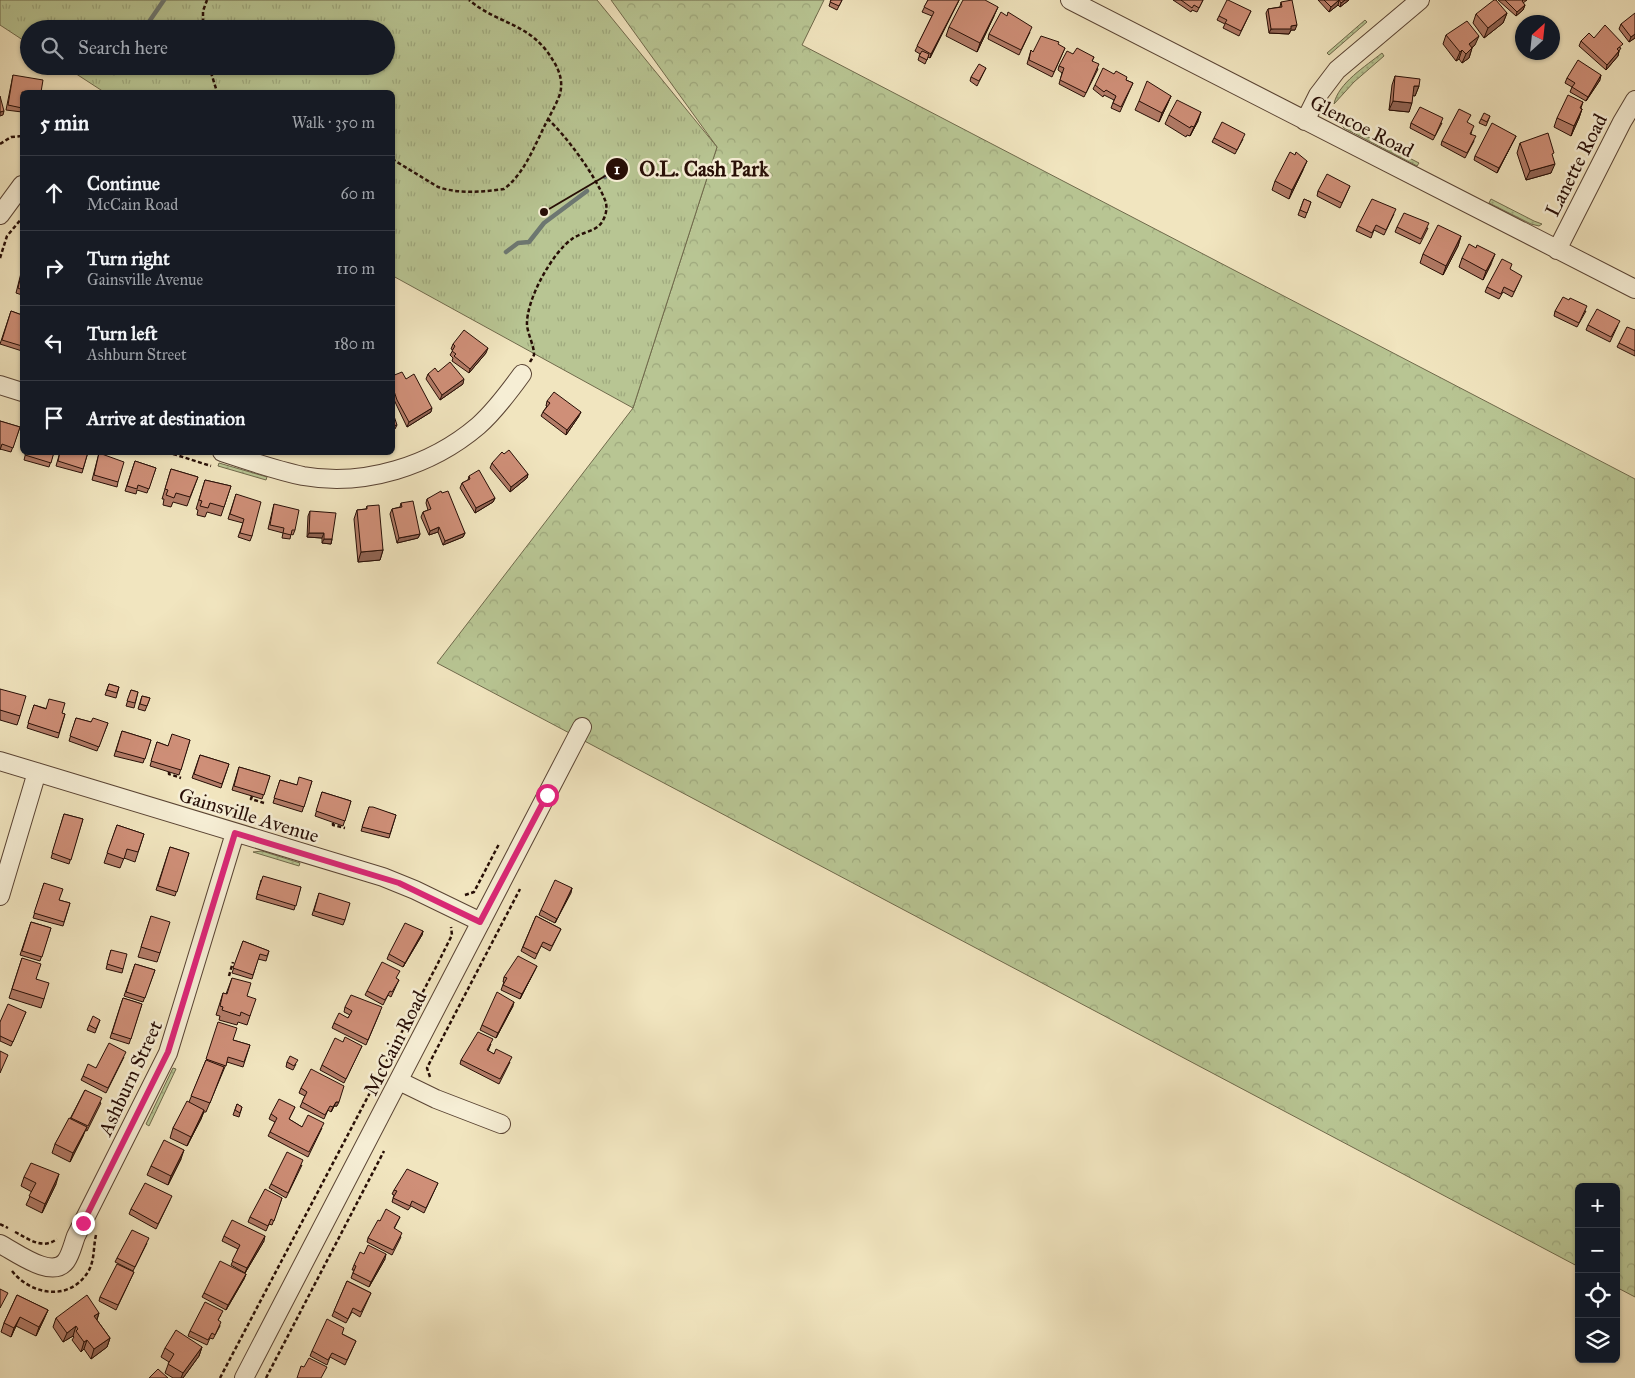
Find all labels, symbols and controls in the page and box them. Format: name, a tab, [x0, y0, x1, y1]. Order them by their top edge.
north arrow	[1515, 15, 1560, 60]
search box	[20, 20, 395, 75]
icon: search	[38, 34, 66, 62]
text: Search here	[78, 36, 168, 59]
street label: Glencoe Road	[1306, 90, 1418, 162]
text: 5 min	[40, 110, 89, 136]
street label: Lanette Road	[1540, 110, 1612, 220]
text: Walk · 350 m	[292, 113, 375, 132]
callout: O.L. Cash Park	[604, 151, 778, 187]
text: O.L. Cash Park	[639, 156, 770, 182]
text: 1	[614, 160, 620, 178]
text: Continue	[87, 172, 160, 195]
icon: ahead	[40, 179, 68, 207]
text: 60 m	[341, 184, 375, 203]
text: McCain Road	[87, 195, 178, 214]
text: Turn right	[87, 247, 170, 270]
icon: right	[40, 254, 68, 282]
text: 110 m	[336, 259, 375, 278]
text: Gainsville Avenue	[87, 270, 203, 289]
text: Turn left	[87, 322, 157, 345]
icon: left	[40, 329, 68, 357]
text: 180 m	[334, 334, 375, 353]
text: Ashburn Street	[87, 345, 187, 364]
icon: arrive	[40, 404, 68, 432]
text: Arrive at destination	[87, 407, 245, 430]
street label: Gainsville Avenue	[176, 782, 322, 848]
route start	[536, 784, 559, 807]
street label: McCain Road	[358, 987, 432, 1099]
street label: Ashburn Street	[92, 1017, 167, 1140]
map controls	[1575, 1183, 1620, 1363]
button: +	[1575, 1183, 1620, 1228]
route end	[72, 1212, 95, 1235]
button: −	[1575, 1228, 1620, 1273]
button: locate	[1575, 1273, 1620, 1318]
button: layers	[1575, 1318, 1620, 1363]

